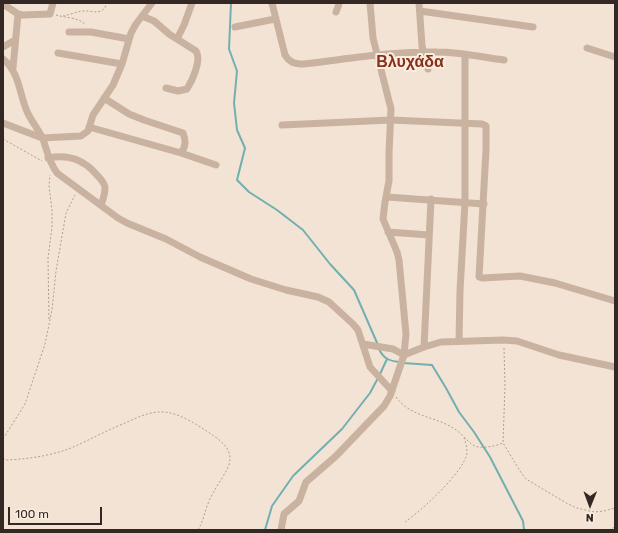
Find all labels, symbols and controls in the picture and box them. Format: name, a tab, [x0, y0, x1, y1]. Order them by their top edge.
district label: Βλυχάδα	[376, 52, 444, 72]
north arrow	[570, 485, 610, 525]
scale bar	[10, 499, 104, 525]
text: 100 m	[15, 507, 49, 521]
text: N	[586, 511, 594, 524]

